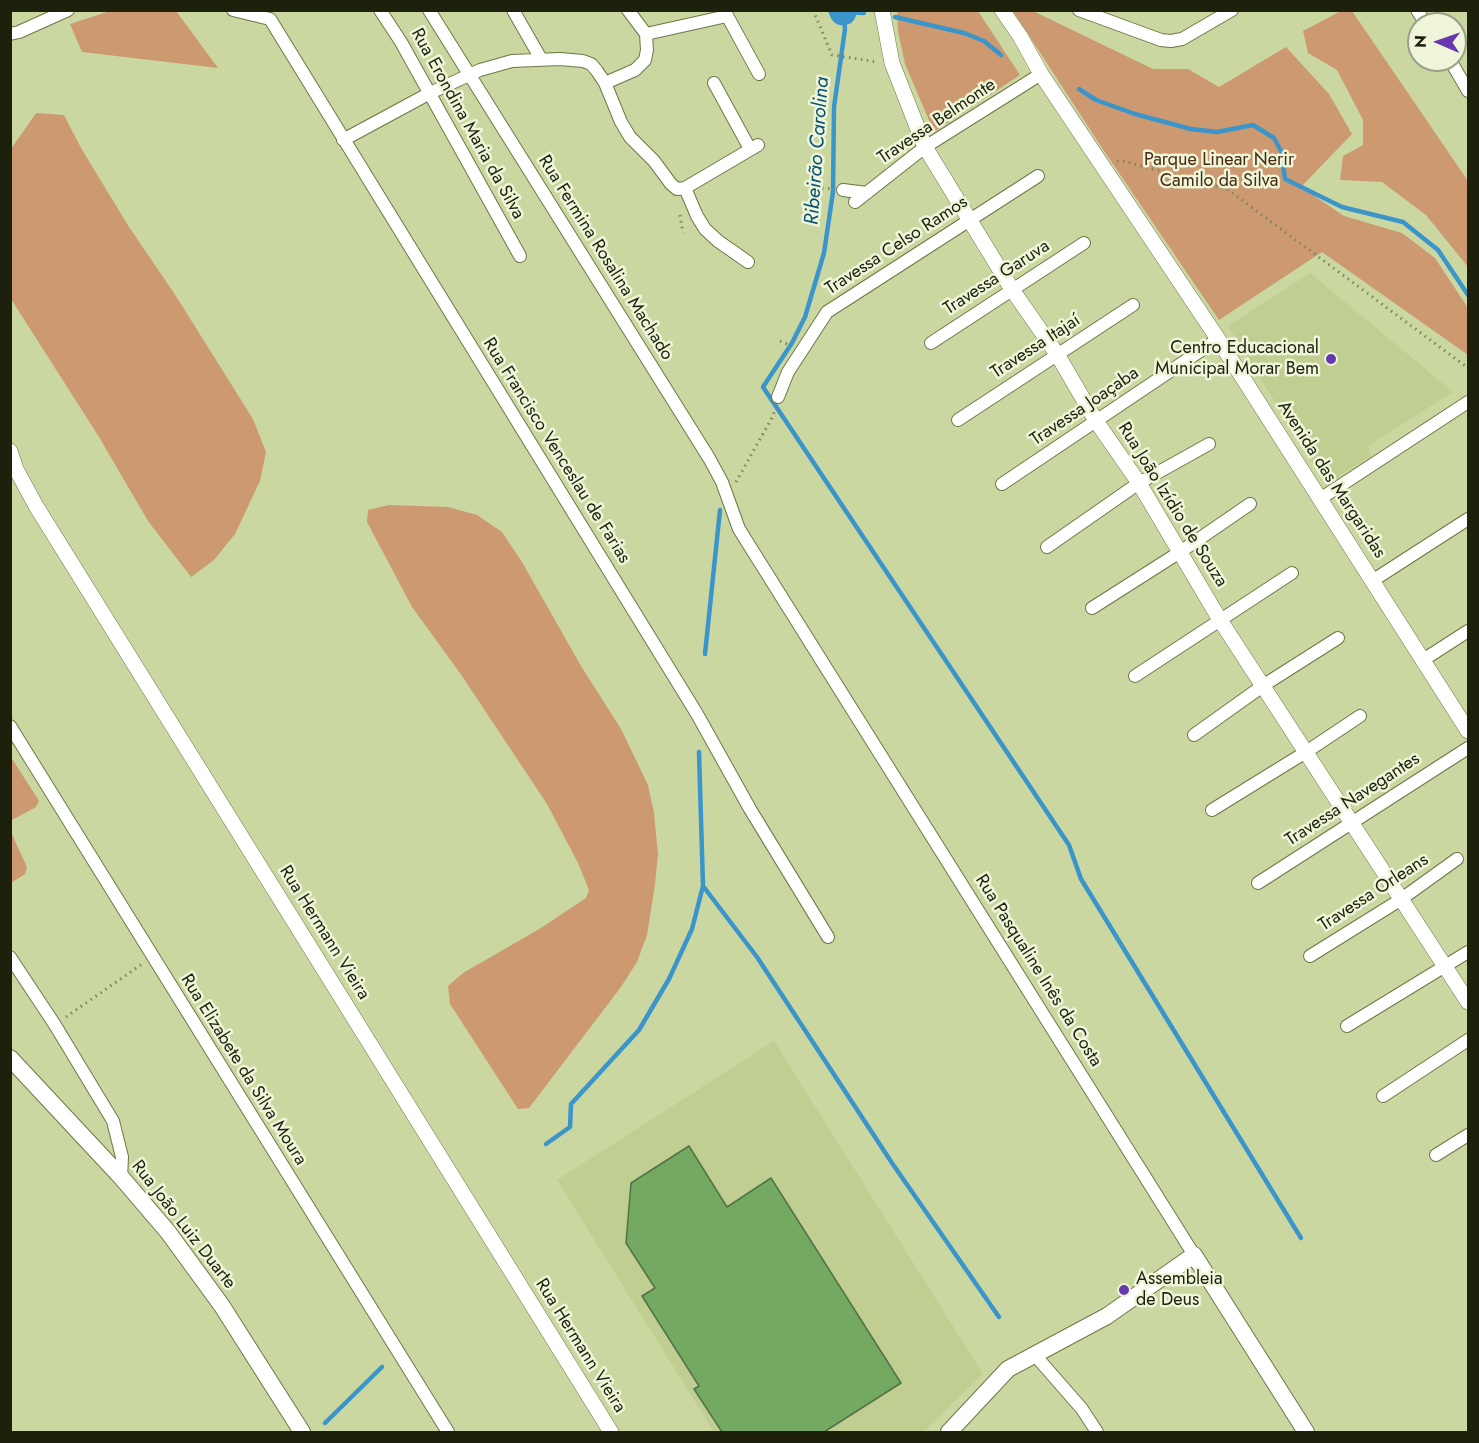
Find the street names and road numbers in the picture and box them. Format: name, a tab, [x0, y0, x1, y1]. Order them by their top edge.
street label: Rua Erondina Maria da Silva	[405, 25, 529, 223]
street label: Travessa Belmonte	[874, 75, 1000, 169]
street label: Rua Fermina Rosalina Machado	[533, 151, 677, 365]
street label: Travessa Celso Ramos	[822, 192, 972, 300]
street label: Travessa Garuva	[940, 236, 1054, 320]
street label: Travessa Itajaí	[987, 310, 1085, 384]
street label: Rua Francisco Venceslau de Farias	[478, 334, 634, 568]
street label: Travessa Joaçaba	[1027, 363, 1143, 451]
street label: Avenida das Margaridas	[1272, 397, 1390, 563]
street label: Rua João Izídio de Souza	[1112, 419, 1232, 591]
street label: Travessa Navegantes	[1282, 749, 1424, 851]
street label: Travessa Orleans	[1315, 850, 1433, 936]
street label: Rua Hermann Vieira	[274, 862, 374, 1004]
street label: Rua Pasqualine Inês da Costa	[970, 871, 1106, 1071]
street label: Rua Elizabete da Silva Moura	[175, 970, 311, 1170]
street label: Rua João Luiz Duarte	[126, 1156, 240, 1294]
street label: Rua Hermann Vieira	[530, 1275, 630, 1417]

